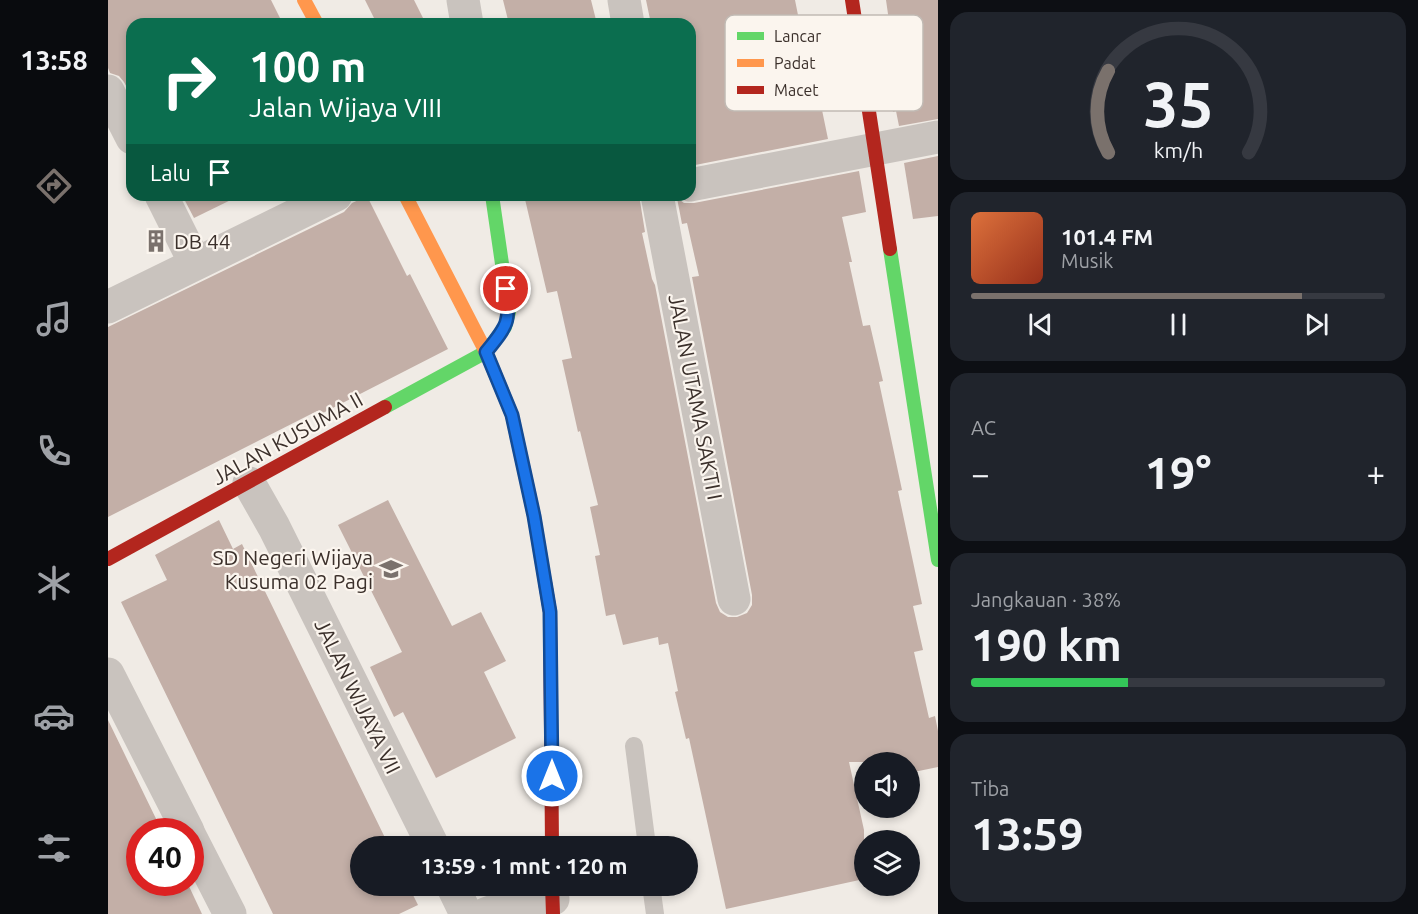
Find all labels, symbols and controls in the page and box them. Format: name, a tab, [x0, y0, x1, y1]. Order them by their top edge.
legend	[725, 15, 923, 111]
text: Lancar	[774, 27, 821, 45]
icon: right	[150, 42, 228, 120]
text: 100 m	[249, 43, 366, 90]
text: 13:58	[20, 45, 88, 75]
text: Padat	[774, 54, 816, 72]
text: 35	[1143, 69, 1213, 139]
text: Macet	[774, 81, 819, 99]
text: Jalan Wijaya VIII	[249, 92, 442, 122]
text: km/h	[1153, 139, 1203, 163]
icon: arrive	[203, 156, 236, 189]
text: Lalu	[150, 160, 191, 185]
icon: directions	[33, 165, 75, 207]
text: 101.4 FM	[1061, 224, 1153, 249]
building icon: DB 44	[143, 228, 169, 254]
place label: DB 44	[174, 229, 231, 253]
text: Musik	[1061, 249, 1113, 272]
pin	[480, 263, 531, 314]
icon: arrive	[489, 272, 522, 305]
street label: JALAN UTAMA SAKTI I	[664, 292, 728, 502]
icon: music	[33, 298, 75, 340]
icon: previous	[1024, 308, 1057, 341]
icon: pause	[1162, 308, 1195, 341]
icon: next	[1300, 308, 1333, 341]
street label: JALAN KUSUMA II	[207, 387, 367, 489]
text: AC	[971, 416, 996, 439]
icon: phone	[33, 430, 75, 472]
text: 19°	[1145, 447, 1211, 498]
text: −	[971, 455, 990, 492]
text: +	[1366, 455, 1385, 492]
place label: SD Negeri Wijaya Kusuma 02 Pagi	[213, 545, 373, 593]
school or university icon: SD Negeri Wijaya Kusuma 02 Pagi	[378, 556, 404, 582]
icon: climate	[33, 562, 75, 604]
text: Jangkauan · 38%	[971, 588, 1121, 611]
street label: JALAN WIJAYA VII	[310, 615, 406, 777]
text: 190 km	[971, 619, 1122, 670]
icon: car	[33, 695, 75, 737]
position arrow	[520, 744, 584, 808]
map controls	[854, 752, 920, 896]
button: sound	[854, 752, 920, 818]
text: Tiba	[971, 777, 1009, 800]
text: 13:59	[971, 808, 1084, 859]
speed limit sign: 40	[126, 818, 204, 896]
icon: filters	[33, 827, 75, 869]
button: layers	[854, 830, 920, 896]
text: 13:59 · 1 mnt · 120 m	[420, 853, 628, 878]

